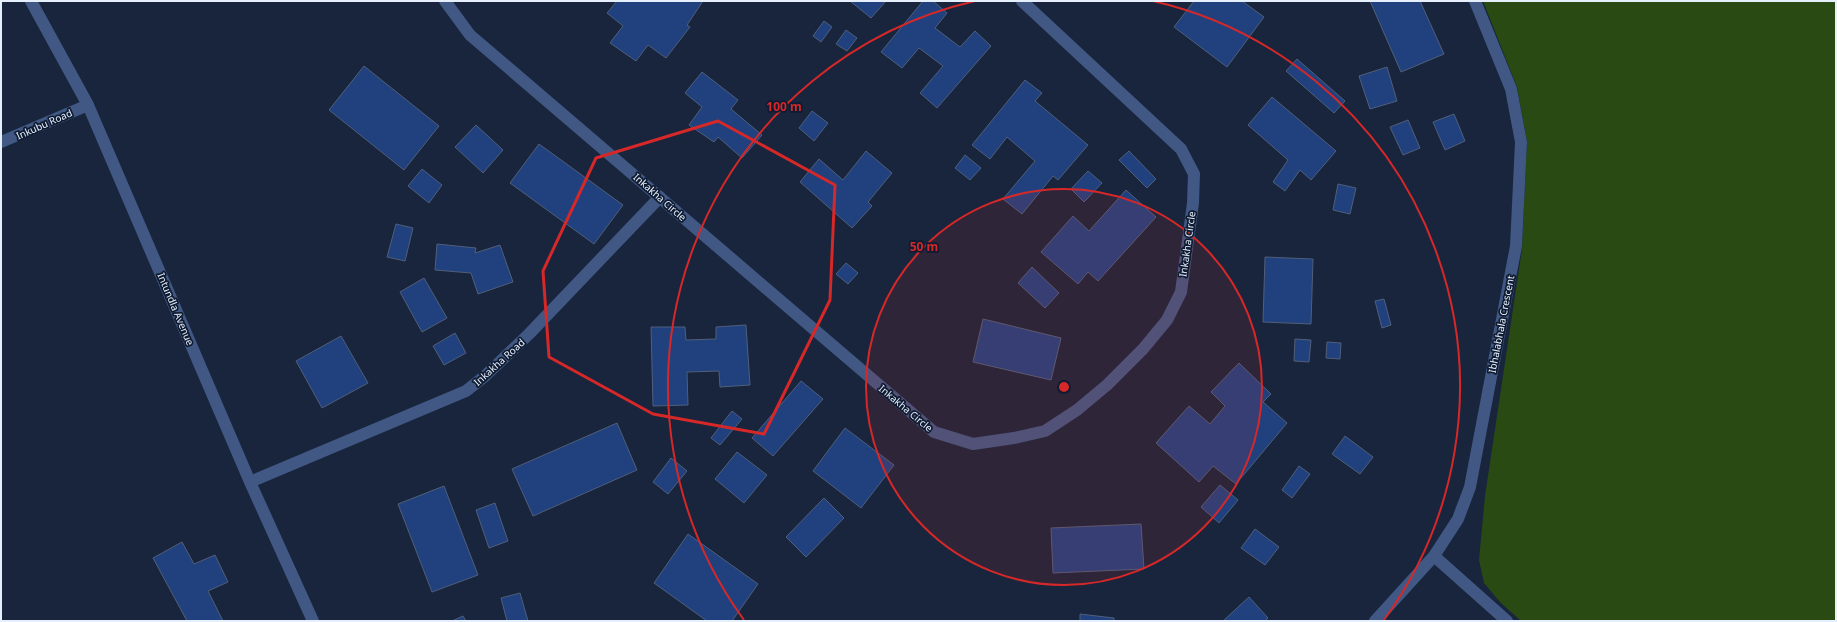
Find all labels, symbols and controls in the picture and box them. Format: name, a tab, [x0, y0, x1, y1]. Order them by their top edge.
text: 100 m	[766, 98, 802, 115]
street label: Inkubu Road	[14, 105, 74, 143]
street label: Inkakha Circle	[630, 170, 690, 224]
street label: Inkakha Circle	[1175, 210, 1199, 278]
text: 50 m	[910, 238, 938, 255]
street label: Intundla Avenue	[154, 271, 198, 348]
street label: Ibhalabhala Crescent	[1485, 274, 1517, 374]
street label: Inkakha Road	[470, 335, 528, 389]
centre of rings	[1057, 380, 1071, 394]
street label: Inkakha Circle	[876, 381, 936, 435]

